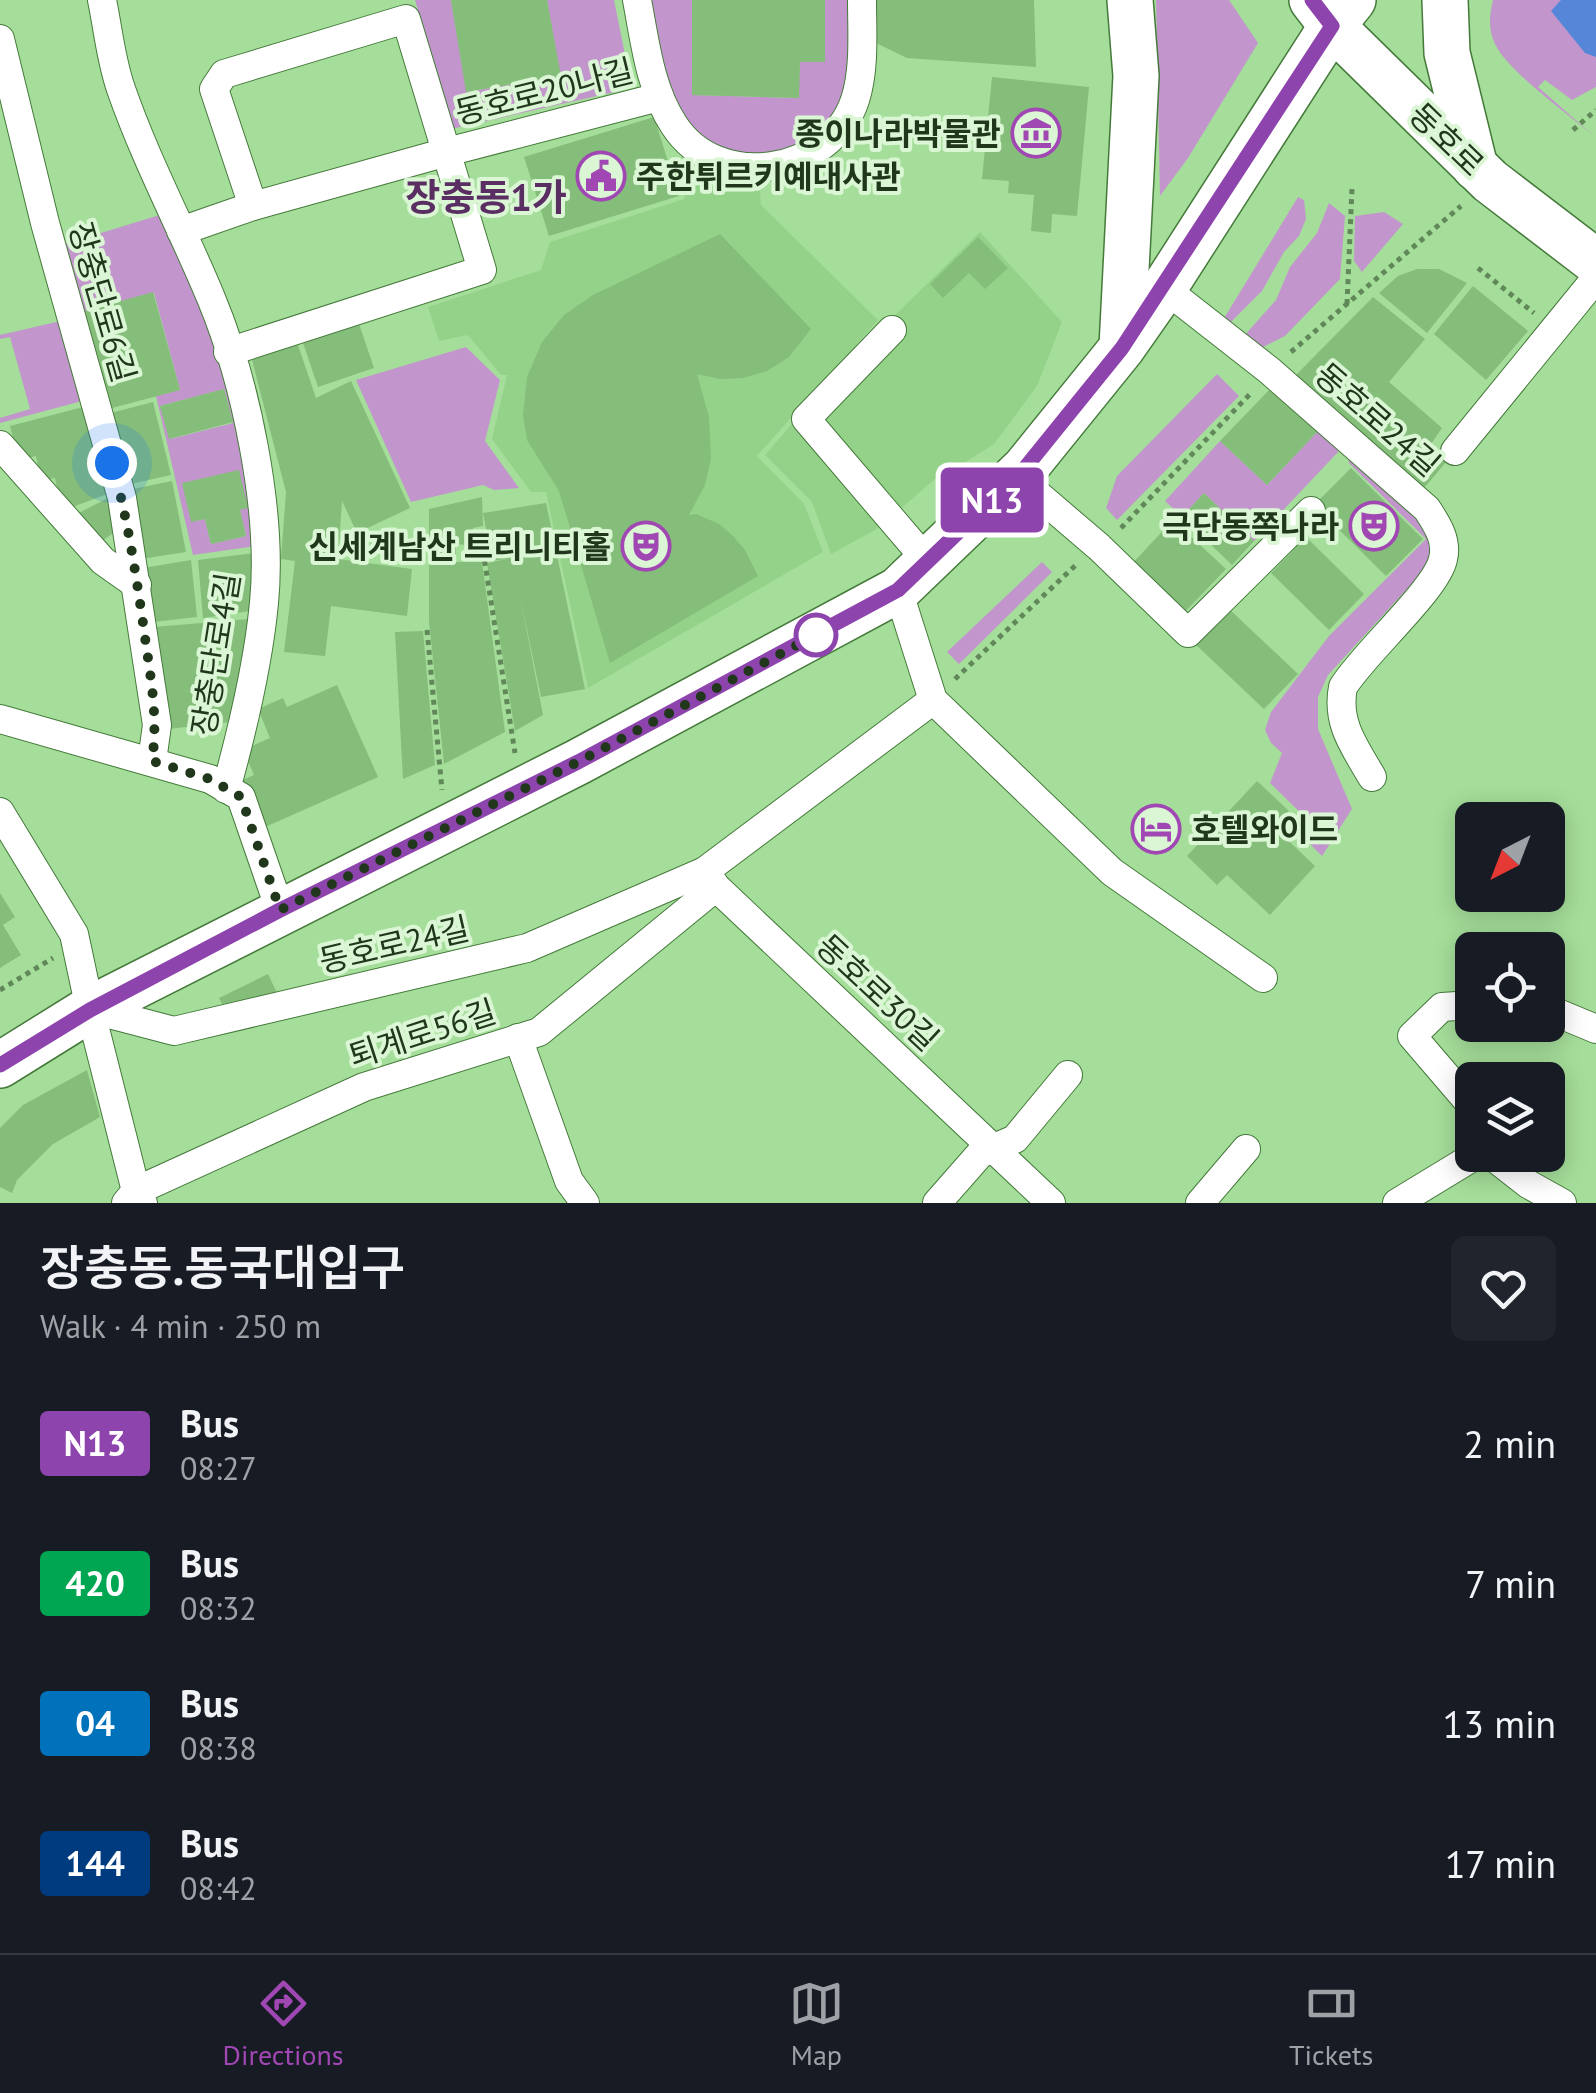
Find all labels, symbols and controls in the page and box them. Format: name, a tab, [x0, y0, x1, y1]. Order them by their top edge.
street label: 동호로20나길	[451, 49, 637, 133]
street label: 동호로	[1401, 93, 1493, 185]
museum icon: 종이나라박물관	[1010, 107, 1062, 159]
place label: 종이나라박물관	[795, 112, 1001, 154]
public building icon: 주한튀르키예대사관	[575, 150, 627, 202]
place label: 주한튀르키예대사관	[636, 155, 901, 197]
district label: 장충동1가	[405, 172, 567, 221]
street label: 장충단로6길	[60, 217, 146, 387]
street label: 동호로24길	[1307, 353, 1449, 485]
your location	[87, 438, 137, 488]
line badge: N13	[934, 468, 1050, 532]
text: N13	[961, 477, 1023, 523]
theatre icon: 극단동쪽나라	[1348, 500, 1400, 552]
place label: 극단동쪽나라	[1162, 505, 1340, 547]
theatre icon: 신세계남산 트리니티홀	[620, 520, 672, 572]
place label: 신세계남산 트리니티홀	[309, 525, 611, 567]
street label: 장충단로4길	[181, 569, 249, 739]
unlabelled marker	[795, 614, 837, 656]
north arrow	[1455, 802, 1565, 912]
map controls	[1455, 802, 1565, 1172]
hotel icon: 호텔와이드	[1130, 803, 1182, 855]
place label: 호텔와이드	[1191, 808, 1338, 850]
street label: 동호로24길	[315, 906, 473, 982]
street label: 동호로30길	[808, 925, 948, 1059]
button: locate	[1455, 932, 1565, 1042]
street label: 퇴계로56길	[343, 989, 501, 1077]
button: layers	[1455, 1062, 1565, 1172]
text: 장충동.동국대입구	[40, 1236, 405, 1298]
button: heart	[1451, 1236, 1556, 1341]
text: Walk · 4 min · 250 m	[40, 1305, 321, 1347]
text: Bus	[180, 1398, 239, 1447]
text: 2 min	[1463, 1419, 1556, 1468]
text: N13	[64, 1420, 126, 1466]
text: 08:27	[180, 1447, 257, 1489]
text: Bus	[180, 1538, 239, 1587]
text: 7 min	[1465, 1559, 1556, 1608]
text: 420	[65, 1560, 125, 1606]
text: 08:32	[180, 1587, 257, 1629]
text: Bus	[180, 1678, 239, 1727]
text: 13 min	[1443, 1699, 1556, 1748]
text: 04	[75, 1700, 115, 1746]
text: 08:38	[180, 1727, 257, 1769]
text: Bus	[180, 1818, 239, 1867]
text: 17 min	[1445, 1839, 1556, 1888]
text: 144	[65, 1840, 125, 1886]
text: 08:42	[180, 1867, 257, 1909]
tab: Directions	[223, 1976, 344, 2073]
tab: Map	[789, 1976, 844, 2073]
tab: Tickets	[1289, 1976, 1373, 2073]

